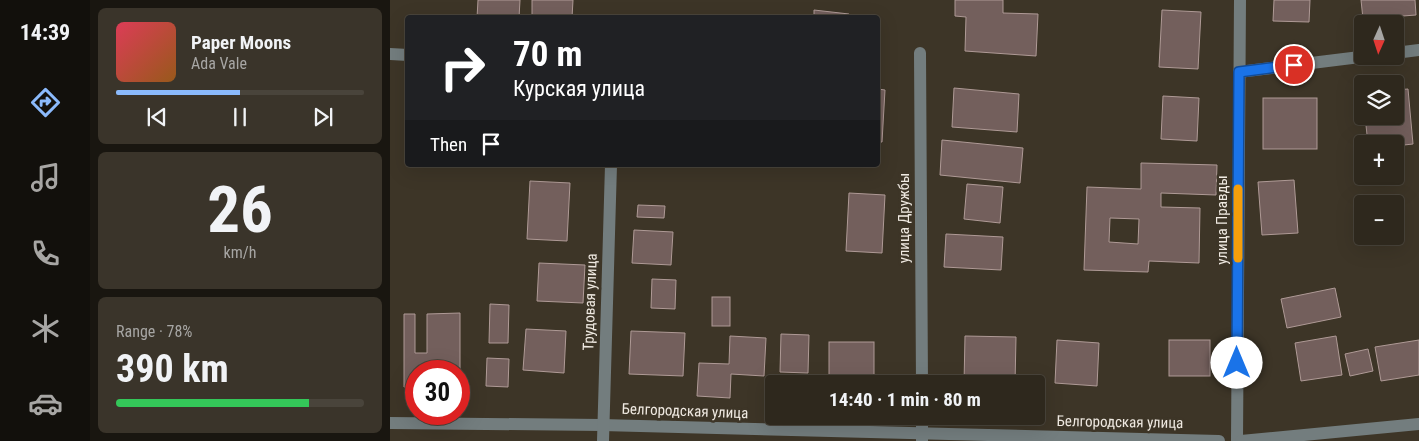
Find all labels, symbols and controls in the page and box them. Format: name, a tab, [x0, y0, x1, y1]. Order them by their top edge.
north arrow	[1354, 15, 1404, 65]
map controls	[1354, 15, 1404, 245]
text: 14:39	[20, 20, 70, 45]
text: Paper Moons	[191, 31, 291, 54]
text: 70 m	[513, 34, 582, 75]
icon: right	[430, 35, 495, 100]
pin	[1273, 44, 1315, 86]
icon: arrive	[1280, 51, 1308, 79]
text: Ada Vale	[191, 54, 247, 73]
button: layers	[1354, 75, 1404, 125]
text: Курская улица	[513, 76, 645, 101]
icon: directions	[28, 85, 63, 120]
icon: previous	[143, 103, 171, 131]
icon: pause	[226, 103, 254, 131]
icon: next	[309, 103, 337, 131]
icon: arrive	[477, 130, 505, 158]
text: Then	[430, 133, 467, 156]
button: +	[1354, 135, 1404, 185]
icon: music	[28, 160, 63, 195]
text: 26	[207, 172, 273, 248]
street label: улица Дружбы	[895, 173, 913, 263]
street label: улица Правды	[1213, 175, 1231, 265]
button: −	[1354, 195, 1404, 245]
icon: phone	[28, 236, 63, 271]
text: km/h	[224, 243, 256, 262]
street label: Трудовая улица	[579, 253, 601, 351]
icon: climate	[28, 311, 63, 346]
text: Range · 78%	[116, 322, 192, 341]
position arrow	[1210, 336, 1262, 388]
text: 390 km	[116, 347, 229, 391]
speed limit sign: 30	[405, 360, 470, 425]
icon: car	[28, 386, 63, 421]
text: 14:40 · 1 min · 80 m	[829, 388, 981, 411]
street label: Белгородская улица	[621, 400, 749, 422]
street label: Белгородская улица	[1057, 412, 1183, 432]

